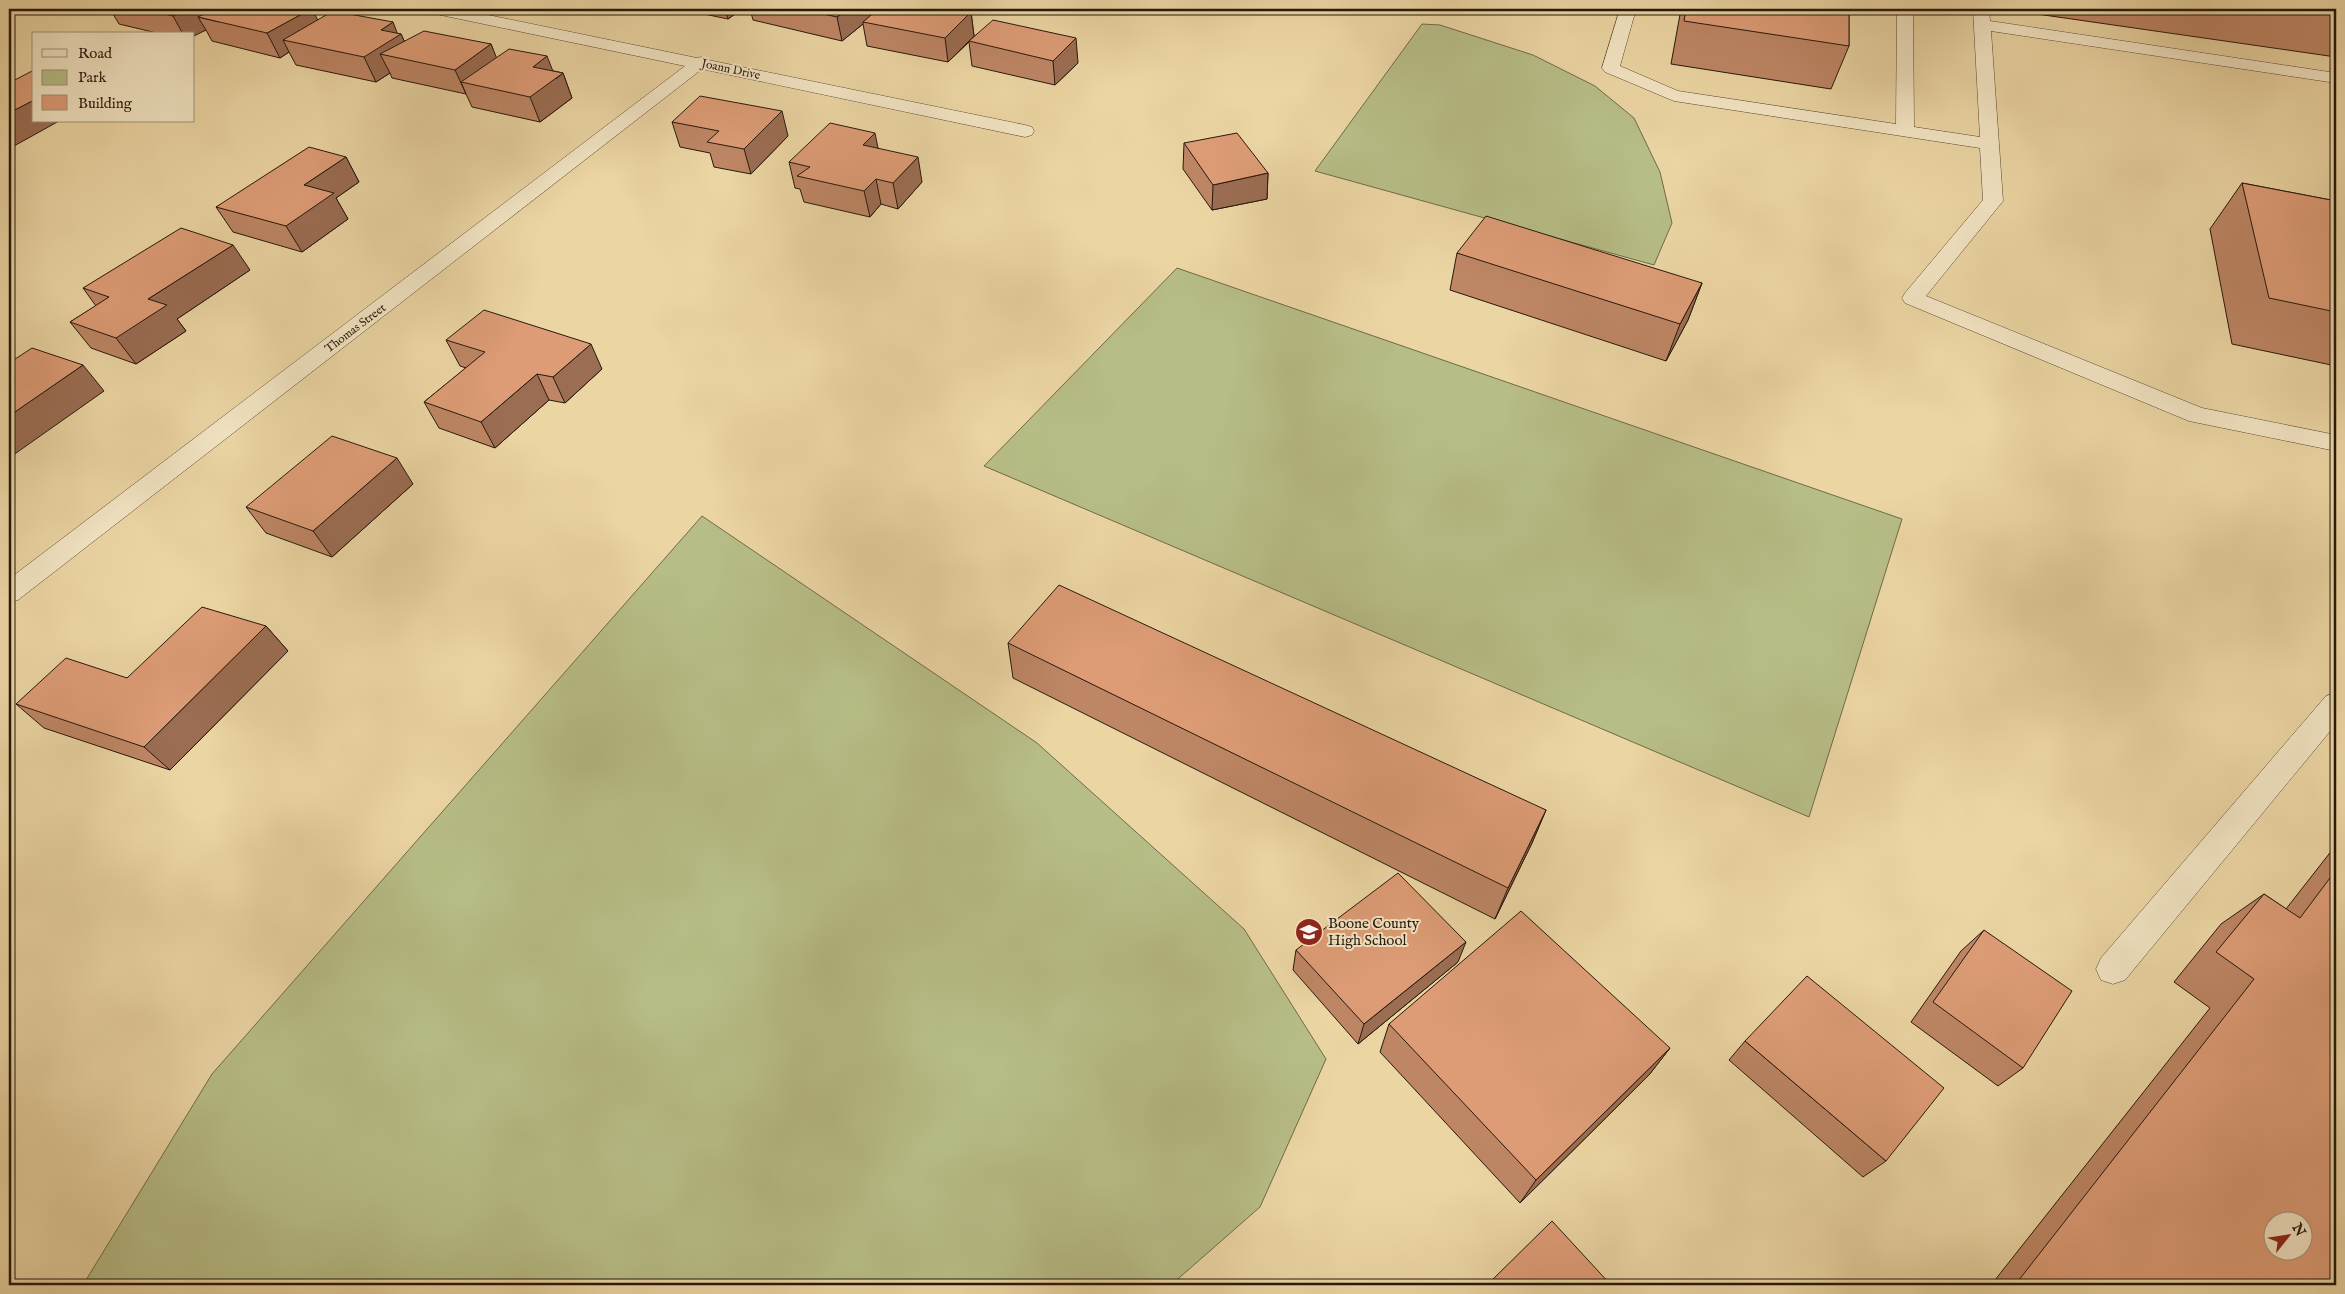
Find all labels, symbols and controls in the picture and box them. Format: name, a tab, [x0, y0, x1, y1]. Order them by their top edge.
legend	[32, 32, 195, 122]
text: Road	[78, 44, 113, 63]
street label: Joann Drive	[698, 56, 762, 84]
text: Park	[78, 68, 108, 87]
text: Building	[78, 94, 133, 113]
street label: Thomas Street	[322, 301, 389, 356]
place label: Boone County High School	[1328, 914, 1420, 950]
school or university icon: Boone County High School	[1294, 917, 1324, 947]
north arrow	[2262, 1212, 2312, 1262]
text: N	[2287, 1219, 2309, 1240]

